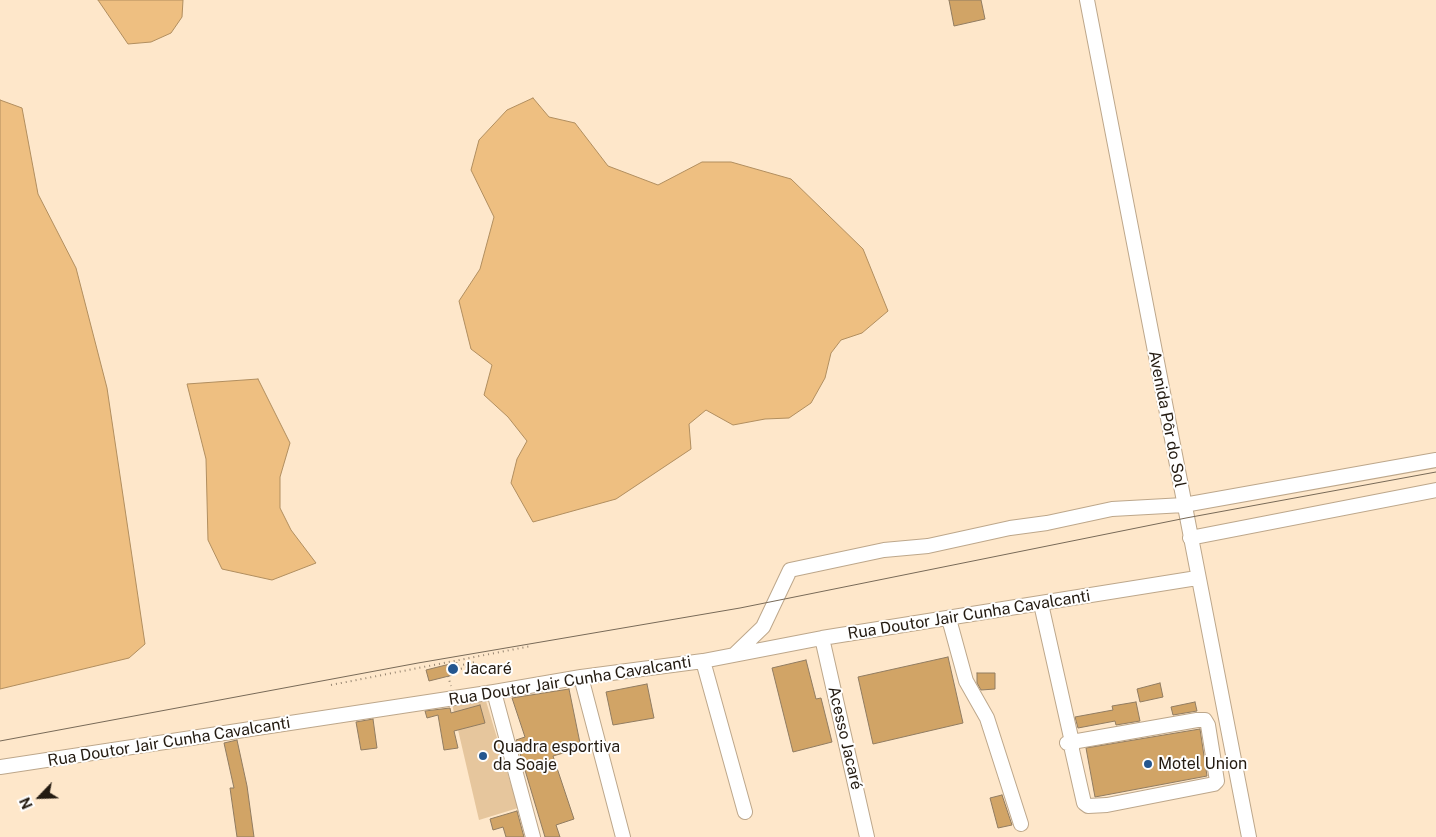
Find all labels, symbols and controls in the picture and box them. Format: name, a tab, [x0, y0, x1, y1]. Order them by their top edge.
street label: Avenida Pôr do Sol	[1144, 349, 1190, 489]
street label: Rua Doutor Jair Cunha Cavalcanti	[846, 586, 1092, 644]
street label: Rua Doutor Jair Cunha Cavalcanti	[447, 652, 693, 710]
place label: Jacaré	[464, 659, 512, 679]
marker: Jacaré	[446, 662, 460, 676]
street label: Acesso Jacaré	[824, 684, 866, 792]
street label: Rua Doutor Jair Cunha Cavalcanti	[46, 713, 292, 771]
place label: Quadra esportiva da Soaje	[493, 737, 620, 775]
marker: Quadra esportiva da Soaje	[477, 750, 489, 762]
place label: Motel Union	[1158, 754, 1247, 774]
marker: Motel Union	[1142, 758, 1154, 770]
north arrow	[15, 772, 65, 822]
text: N	[17, 795, 36, 811]

